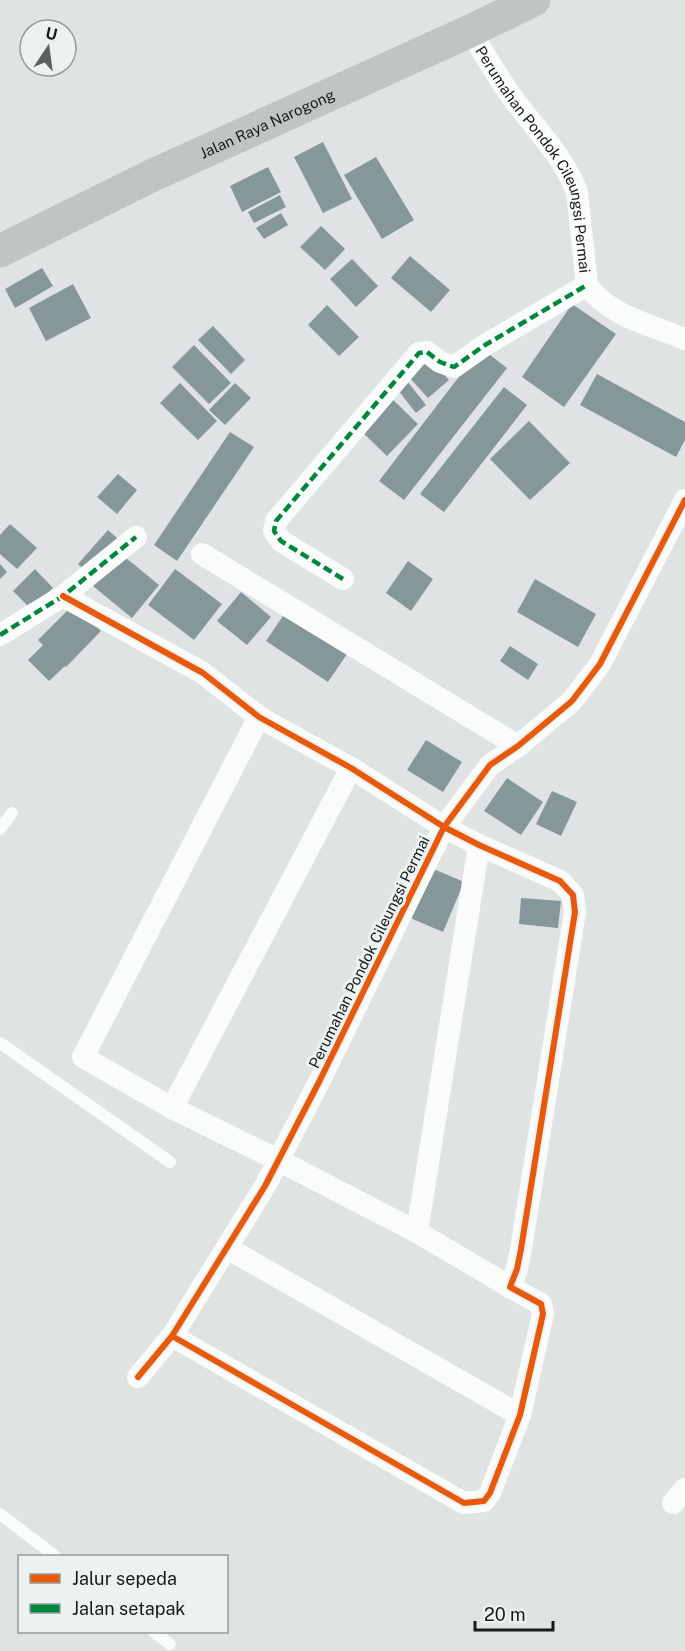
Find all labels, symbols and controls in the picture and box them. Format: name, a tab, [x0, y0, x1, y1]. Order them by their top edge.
north arrow	[18, 18, 78, 78]
text: U	[43, 23, 59, 44]
street label: Perumahan Pondok Cileungsi Permai	[473, 43, 594, 274]
street label: Jalan Raya Narogong	[197, 85, 337, 161]
street label: Perumahan Pondok Cileungsi Permai	[305, 833, 433, 1071]
legend	[18, 1555, 228, 1633]
text: Jalur sepeda	[72, 1568, 177, 1589]
scale bar	[475, 1594, 553, 1632]
text: Jalan setapak	[72, 1598, 185, 1619]
text: 20 m	[484, 1604, 526, 1625]

